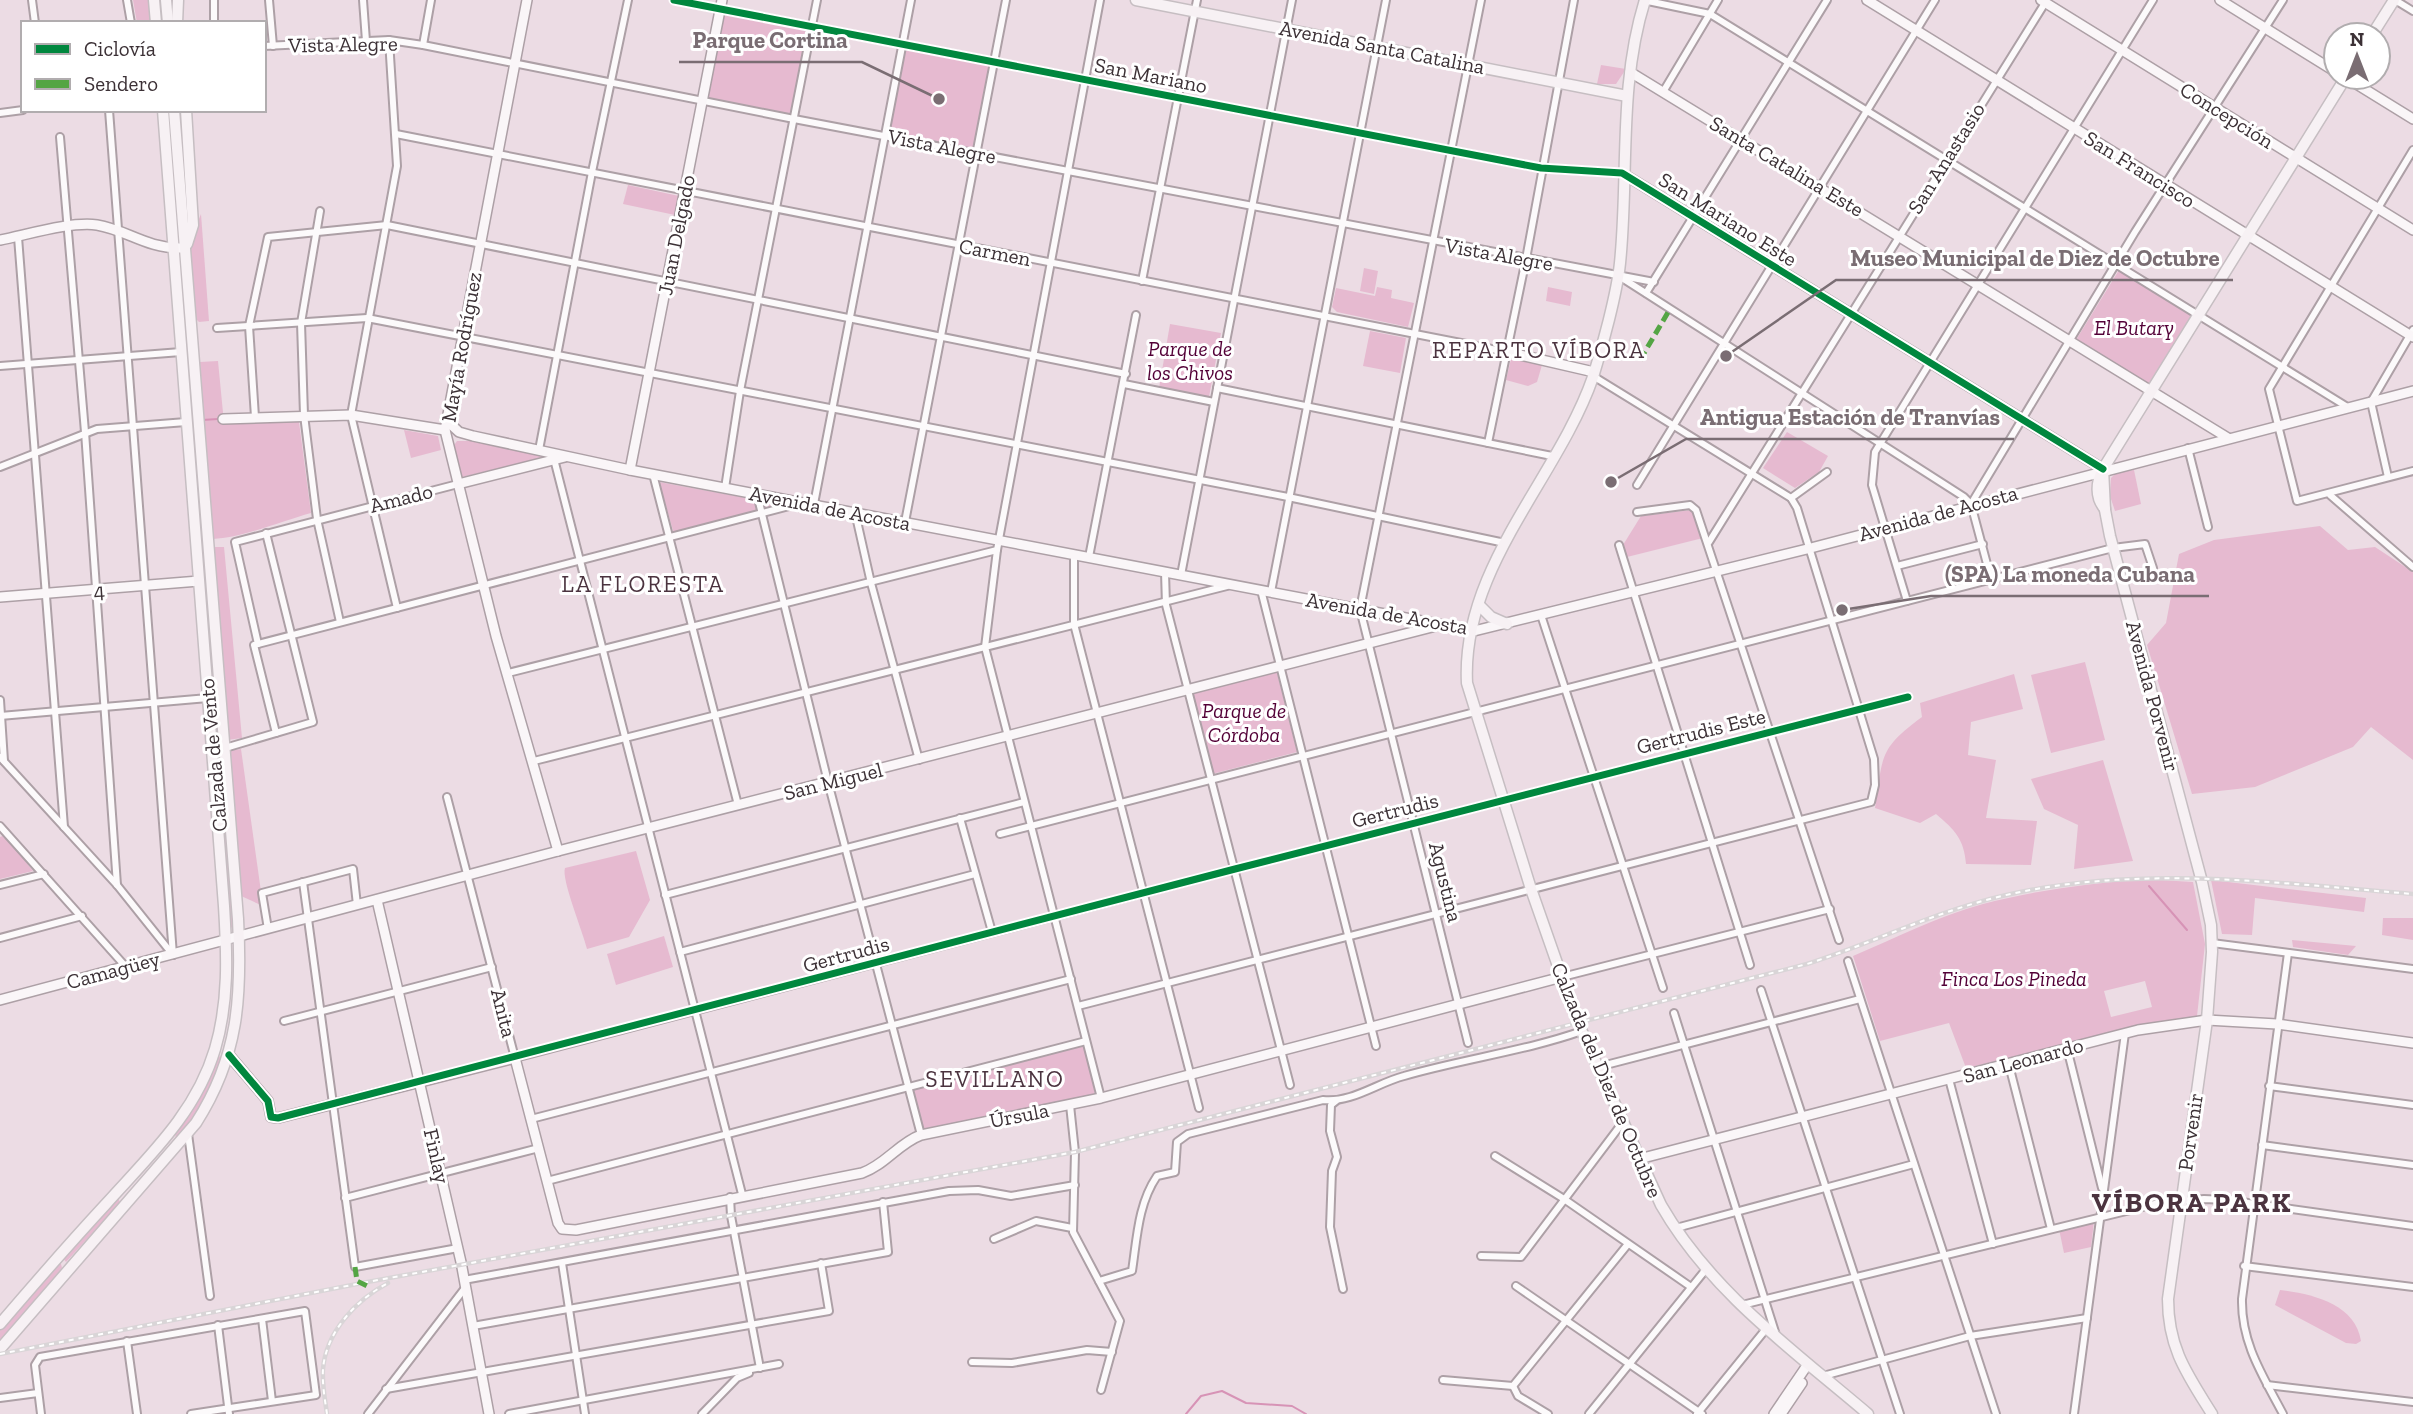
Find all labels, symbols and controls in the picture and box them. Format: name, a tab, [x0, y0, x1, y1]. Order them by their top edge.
street label: Avenida Santa Catalina	[1277, 15, 1487, 79]
callout: Parque Cortina	[679, 18, 862, 62]
legend	[21, 21, 266, 112]
north arrow	[2322, 21, 2392, 91]
text: Parque Cortina	[692, 26, 848, 54]
text: N	[2350, 28, 2364, 51]
street label: Vista Alegre	[287, 31, 398, 57]
text: Ciclovía	[84, 36, 156, 61]
street label: San Mariano	[1093, 52, 1209, 98]
text: Sendero	[84, 71, 158, 96]
street label: Concepción	[2175, 76, 2279, 154]
street label: San Anastasio	[1902, 98, 1990, 218]
street label: Santa Catalina Este	[1705, 110, 1869, 222]
street label: Vista Alegre	[885, 123, 998, 169]
street label: San Francisco	[2080, 125, 2200, 213]
street label: San Mariano Este	[1654, 166, 1802, 272]
street label: Juan Delgado	[652, 173, 700, 297]
street label: Vista Alegre	[1442, 232, 1555, 276]
street label: Carmen	[957, 233, 1033, 271]
callout: Museo Municipal de Diez de Octubre	[1836, 236, 2233, 280]
text: Museo Municipal de Diez de Octubre	[1850, 244, 2220, 272]
street label: Mayía Rodríguez	[435, 270, 487, 424]
park label: El Butary	[2094, 315, 2174, 340]
park label: Parque de los Chivos	[1147, 336, 1233, 385]
district label: REPARTO VÍBORA	[1432, 336, 1646, 364]
callout: Antigua Estación de Tranvías	[1686, 395, 2014, 439]
text: Antigua Estación de Tranvías	[1700, 403, 2000, 431]
street label: Amado	[367, 478, 435, 518]
street label: Avenida de Acosta	[747, 480, 913, 536]
street label: Avenida de Acosta	[1856, 480, 2020, 546]
callout: (SPA) La moneda Cubana	[1931, 552, 2209, 596]
text: (SPA) La moneda Cubana	[1945, 560, 2195, 588]
district label: LA FLORESTA	[561, 570, 725, 598]
street label: 4	[92, 577, 106, 603]
street label: Avenida de Acosta	[1304, 586, 1470, 640]
street label: Avenida Porvenir	[2121, 618, 2185, 774]
street label: Calzada de Vento	[194, 677, 232, 833]
park label: Parque de Córdoba	[1202, 698, 1286, 747]
street label: Gertrudis Este	[1634, 703, 1768, 759]
street label: San Miguel	[781, 757, 886, 805]
street label: Gertrudis	[1349, 787, 1441, 833]
street label: Agustina	[1424, 839, 1468, 925]
street label: Gertrudis	[800, 931, 892, 977]
street label: Camagüey	[64, 945, 163, 994]
street label: Calzada del Diez de Octubre	[1546, 959, 1668, 1201]
park label: Finca Los Pineda	[1941, 966, 2087, 991]
street label: Anita	[486, 986, 522, 1040]
street label: San Leonardo	[1960, 1032, 2086, 1088]
district label: SEVILLANO	[925, 1065, 1065, 1093]
street label: Porvenir	[2172, 1092, 2208, 1172]
street label: Úrsula	[987, 1097, 1051, 1133]
street label: Finlay	[419, 1126, 455, 1186]
district label: VÍBORA PARK	[2092, 1186, 2292, 1219]

